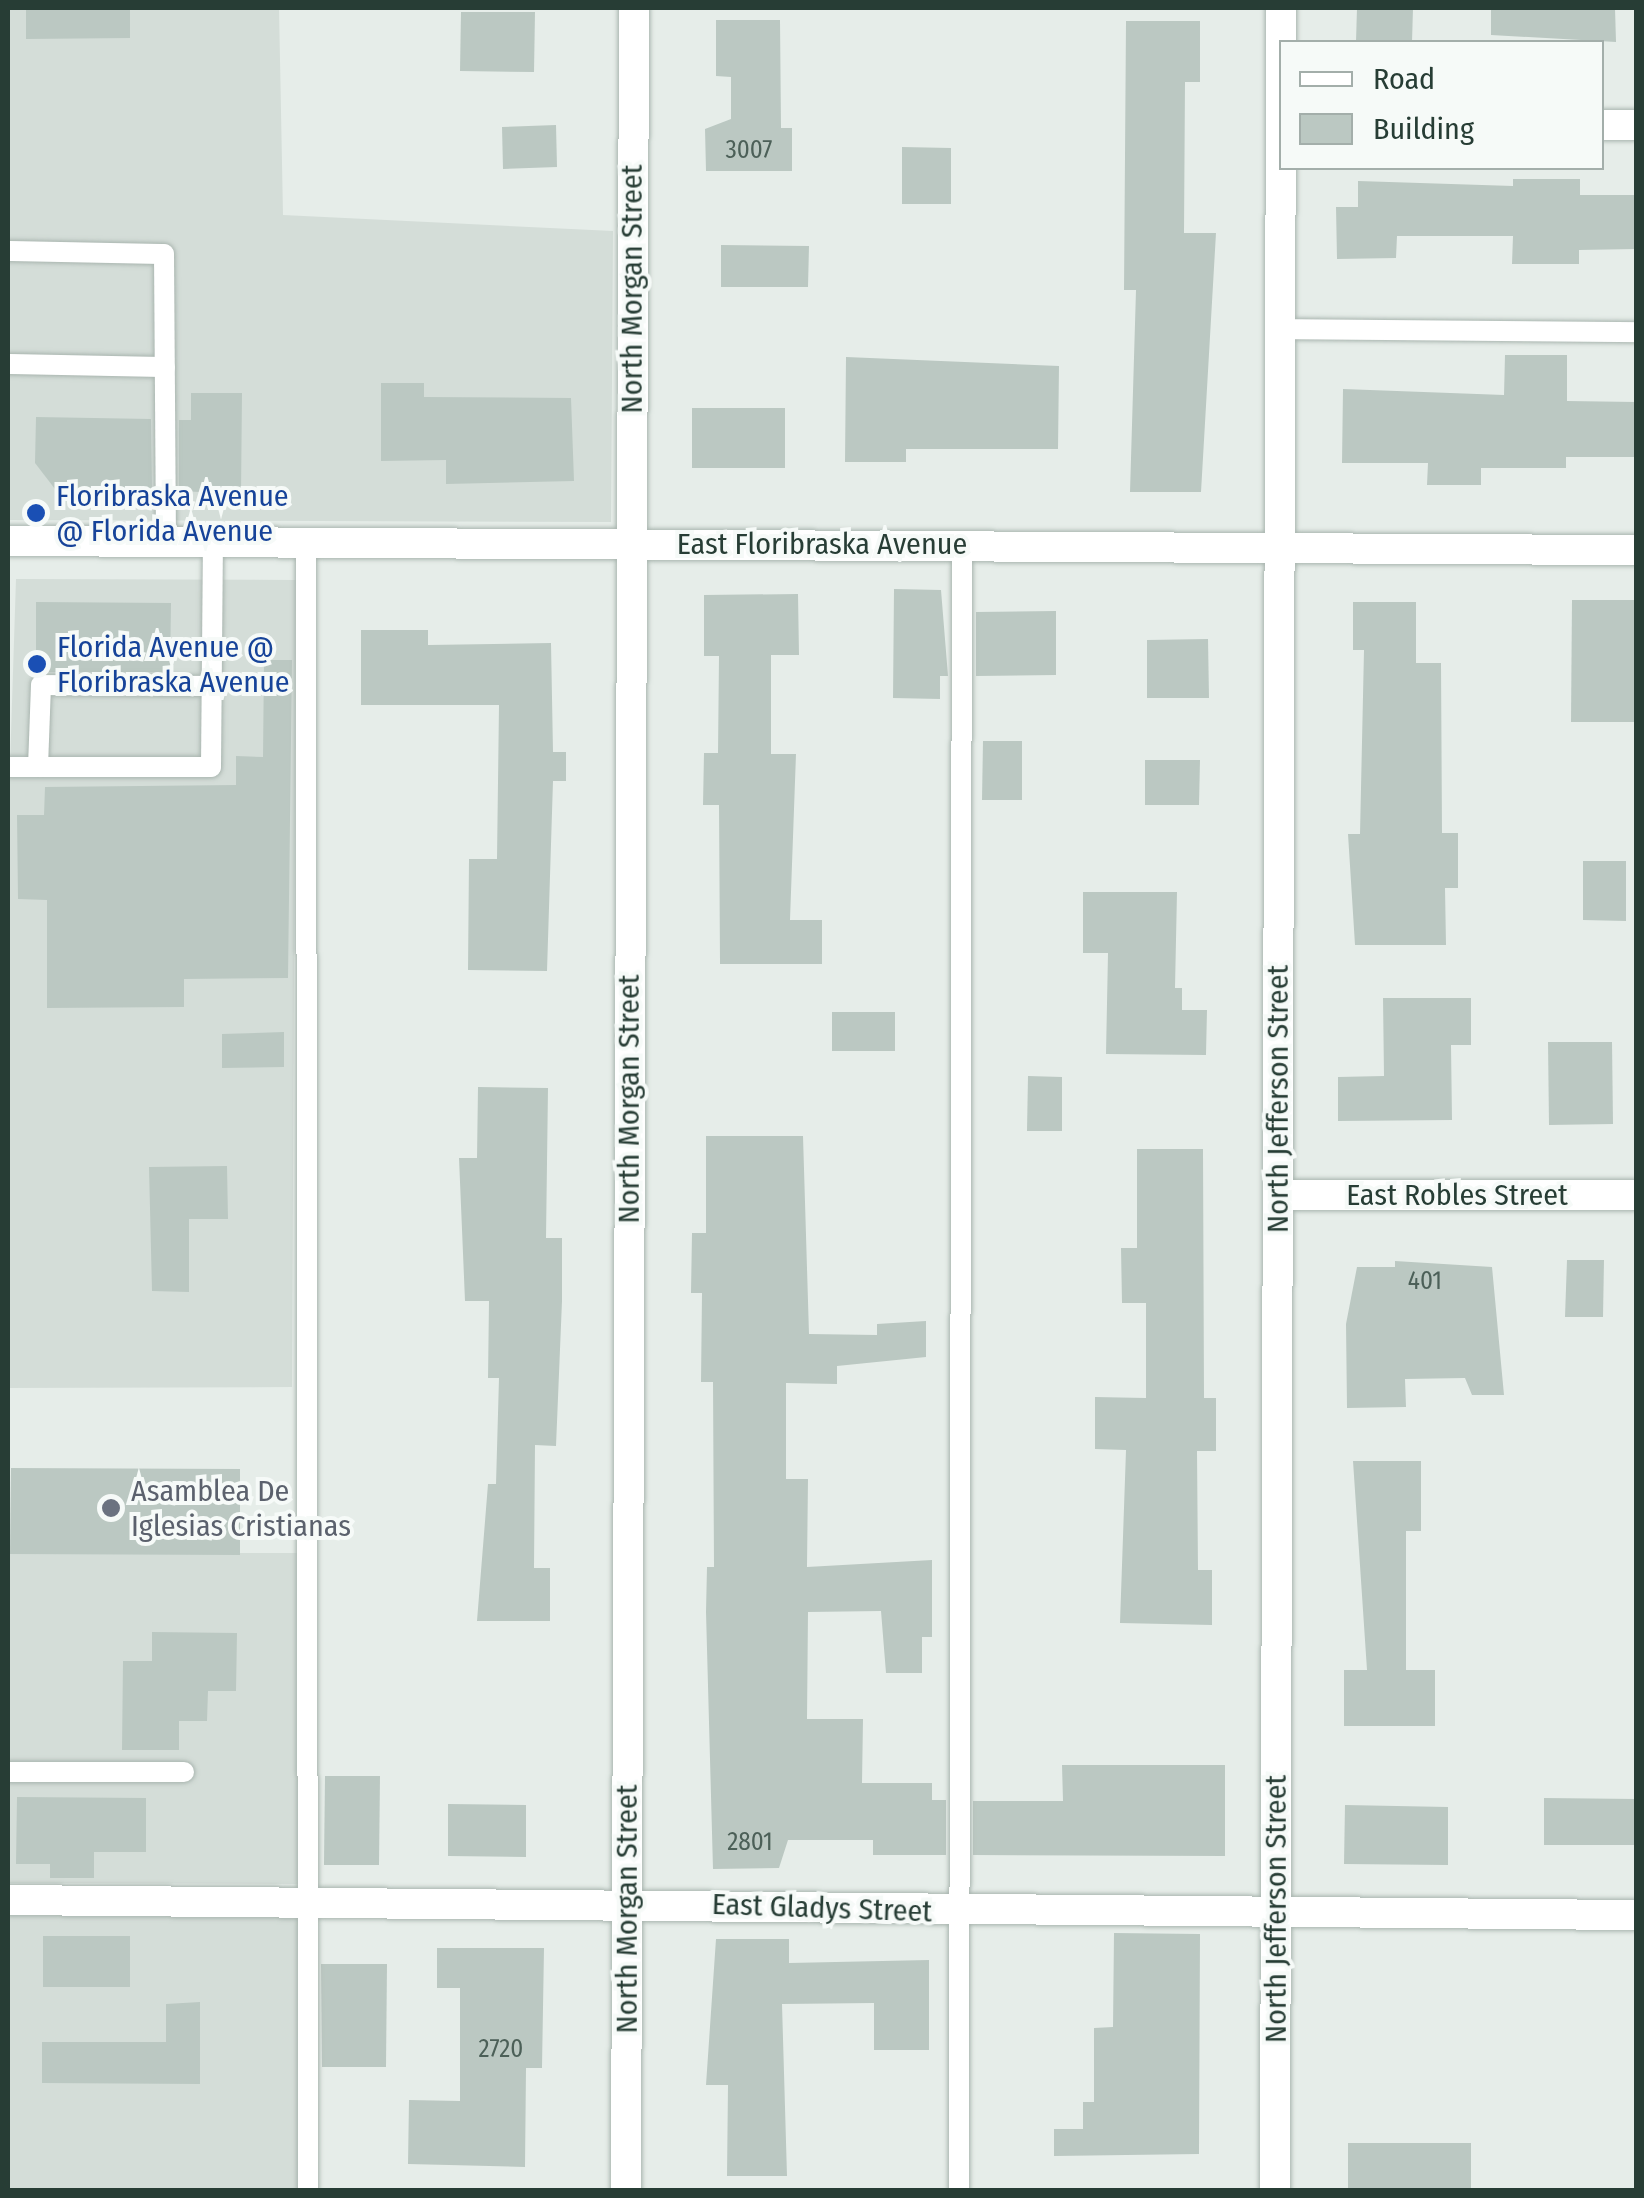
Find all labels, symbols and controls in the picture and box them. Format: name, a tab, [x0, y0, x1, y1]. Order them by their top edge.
legend	[1279, 40, 1604, 170]
text: Road	[1373, 61, 1435, 97]
text: Building	[1373, 111, 1474, 147]
house number: 3007	[726, 135, 772, 165]
street label: North Morgan Street	[614, 164, 650, 414]
place label: Floribraska Avenue @ Florida Avenue	[56, 478, 289, 548]
marker: Floribraska Avenue @ Florida Avenue	[25, 502, 47, 524]
street label: East Floribraska Avenue	[677, 526, 967, 562]
place label: Florida Avenue @ Floribraska Avenue	[57, 629, 290, 700]
marker: Florida Avenue @ Floribraska Avenue	[26, 653, 48, 675]
street label: North Jefferson Street	[1260, 965, 1296, 1233]
street label: North Morgan Street	[611, 974, 647, 1224]
street label: East Robles Street	[1346, 1177, 1568, 1213]
house number: 401	[1408, 1266, 1442, 1296]
place label: Asamblea De Iglesias Cristianas	[131, 1473, 351, 1544]
marker: Asamblea De Iglesias Cristianas	[100, 1497, 122, 1519]
street label: North Jefferson Street	[1258, 1775, 1294, 2043]
street label: North Morgan Street	[609, 1784, 645, 2034]
house number: 2801	[727, 1827, 773, 1857]
street label: East Gladys Street	[711, 1886, 933, 1930]
house number: 2720	[479, 2034, 523, 2064]

